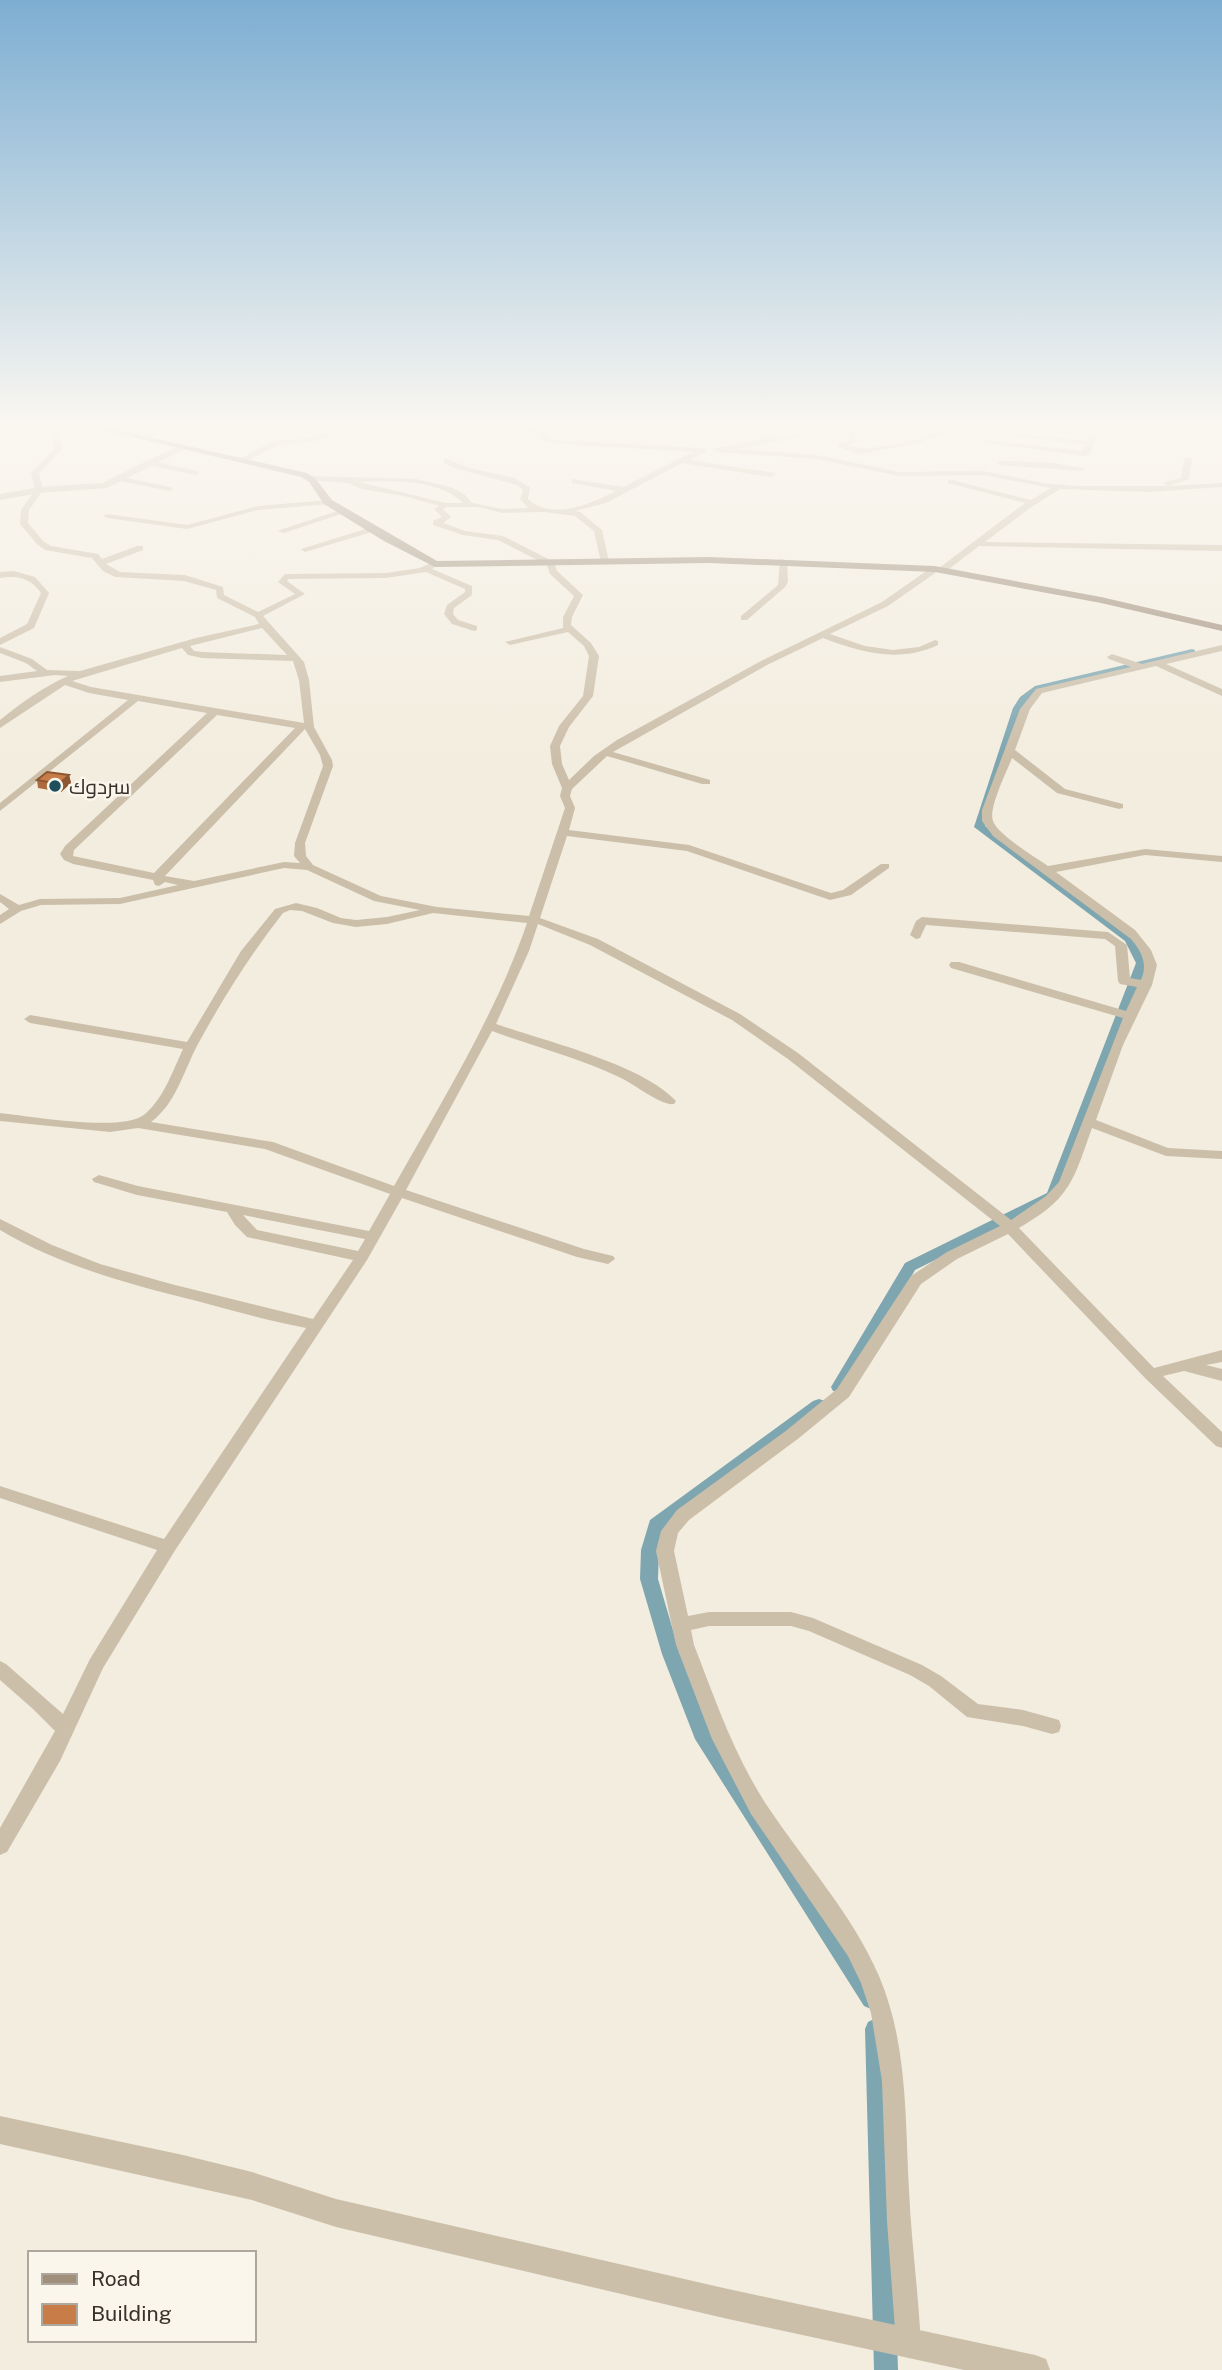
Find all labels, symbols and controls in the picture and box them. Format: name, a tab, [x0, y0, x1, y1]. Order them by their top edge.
place label: سردوك	[69, 774, 130, 799]
marker: سردوك	[47, 778, 63, 794]
legend	[28, 2251, 256, 2342]
text: Road	[91, 2266, 141, 2291]
text: Building	[91, 2301, 172, 2326]

